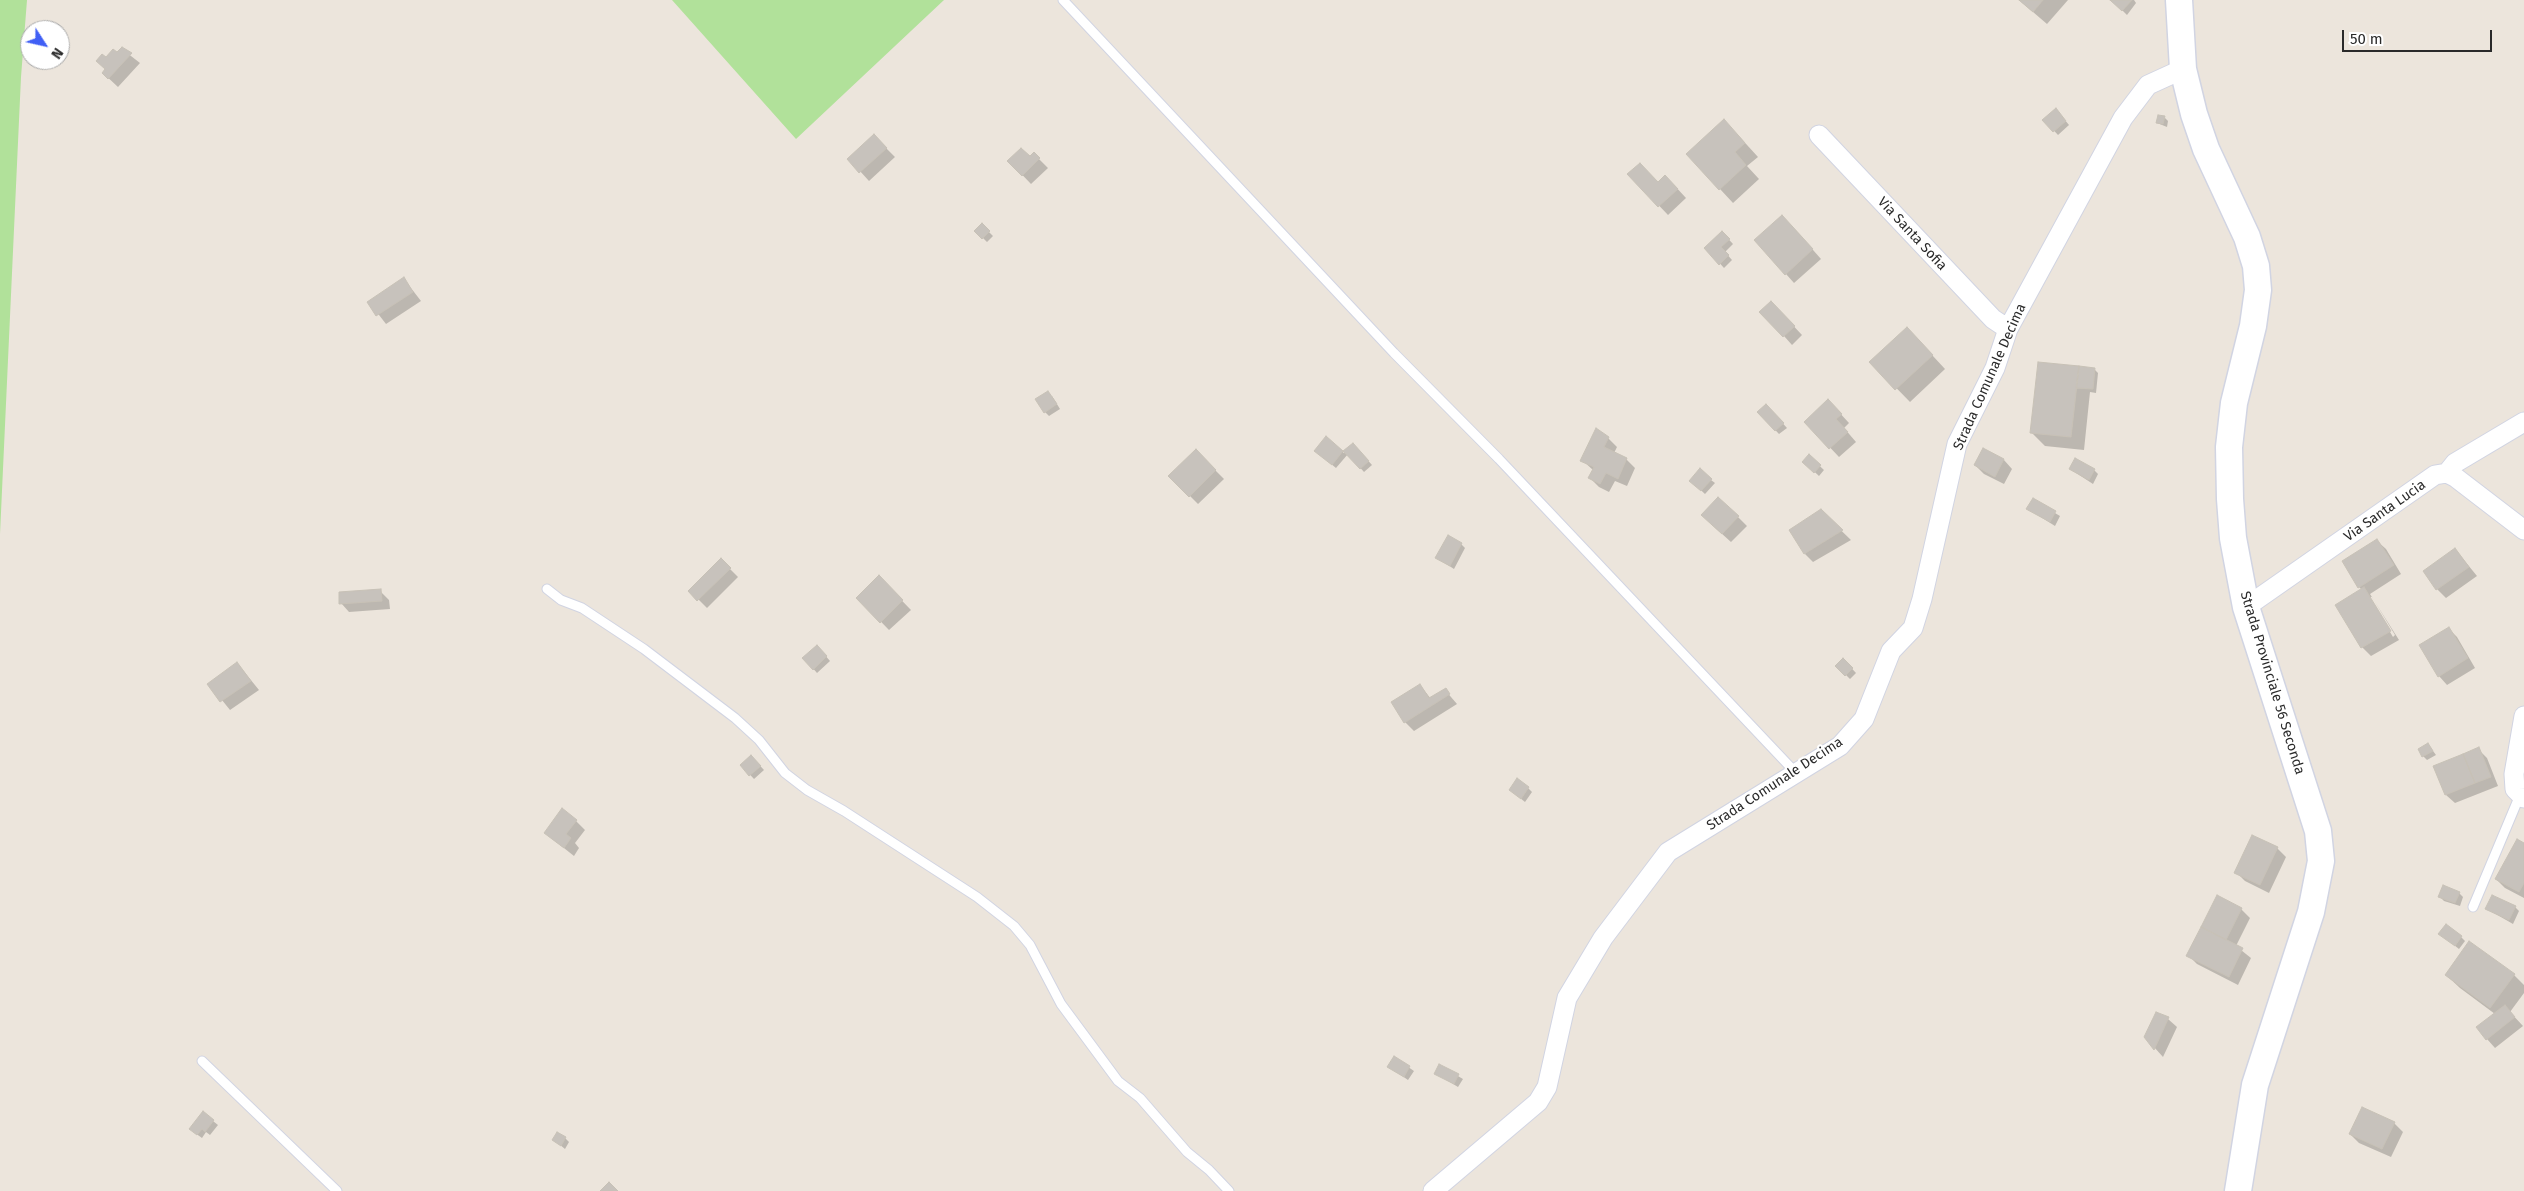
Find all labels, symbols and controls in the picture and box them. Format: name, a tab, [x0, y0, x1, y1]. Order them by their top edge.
north arrow	[20, 20, 70, 70]
scale bar	[2344, 20, 2494, 52]
text: 50 m	[2350, 30, 2383, 48]
text: N	[47, 45, 67, 62]
street label: Via Santa Sofia	[1874, 194, 1950, 274]
street label: Strada Comunale Decima	[1950, 301, 2030, 453]
street label: Via Santa Lucia	[2341, 477, 2429, 545]
street label: Strada Provinciale 56 Seconda	[2236, 589, 2308, 777]
street label: Strada Comunale Decima	[1704, 734, 1846, 834]

